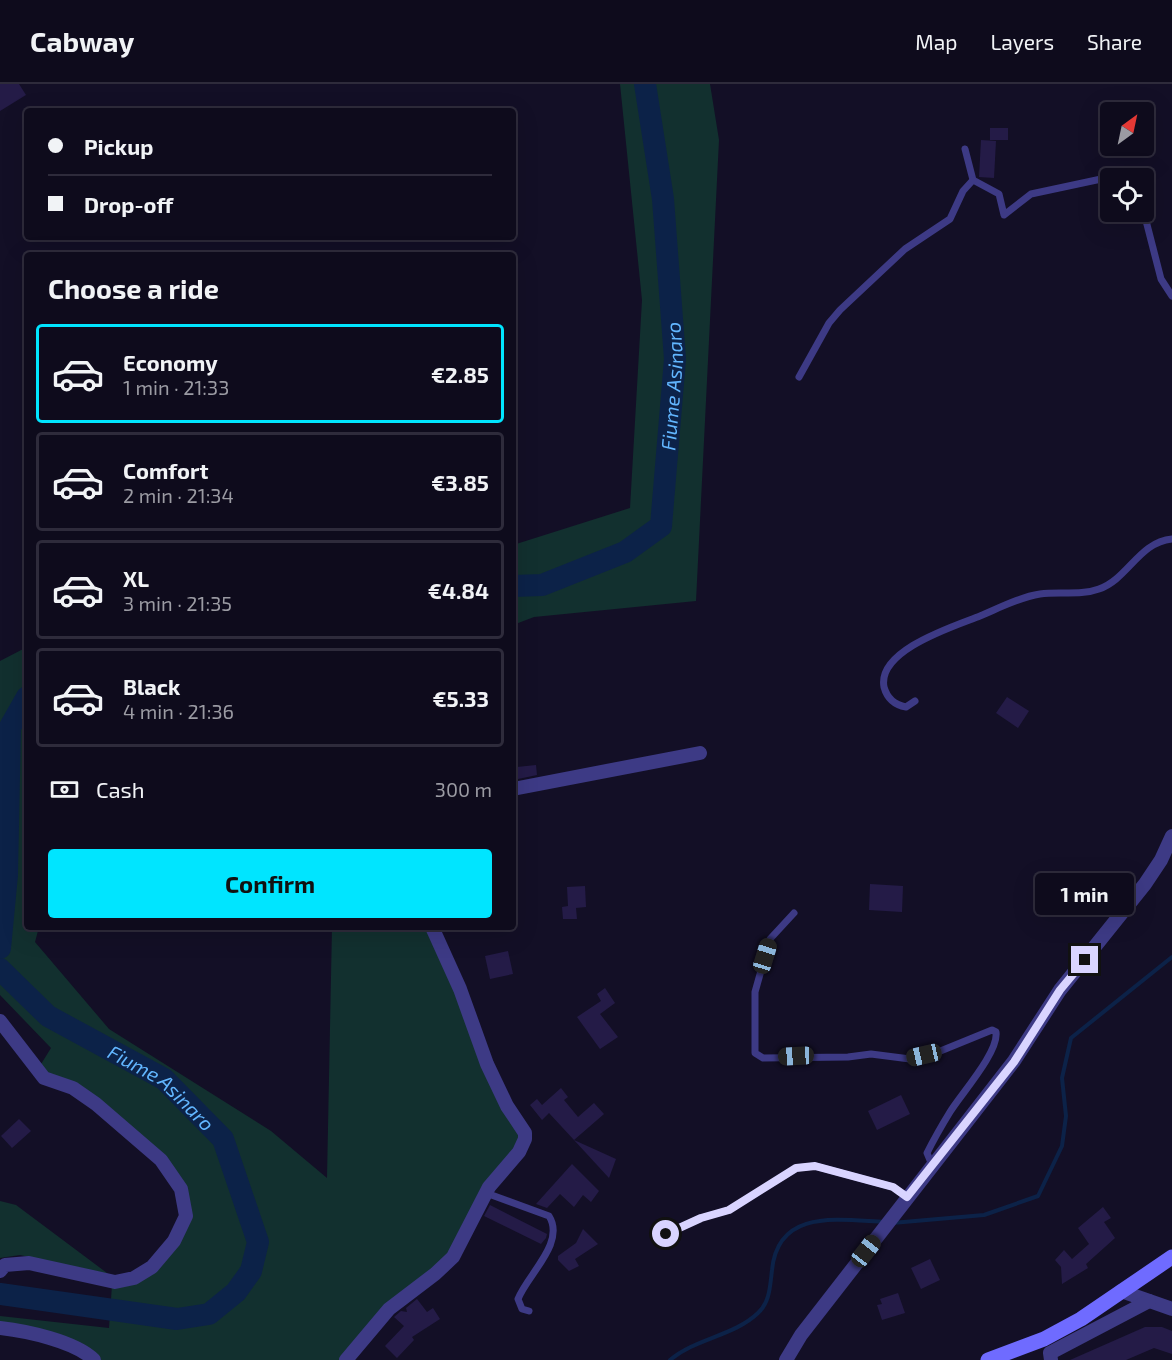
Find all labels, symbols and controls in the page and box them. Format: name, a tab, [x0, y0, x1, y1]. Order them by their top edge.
text: Cabway	[30, 24, 134, 58]
text: Map	[915, 29, 957, 54]
text: Layers	[990, 29, 1054, 54]
text: Share	[1087, 29, 1142, 54]
north arrow	[1100, 102, 1154, 156]
map controls	[1100, 102, 1154, 222]
text: Pickup	[84, 133, 153, 159]
button: locate	[1100, 168, 1154, 222]
text: Drop-off	[84, 191, 173, 217]
text: Choose a ride	[48, 272, 219, 304]
water label: Fiume Asinaro	[655, 321, 687, 451]
icon: car	[51, 347, 105, 401]
text: Economy	[123, 349, 218, 375]
text: €2.85	[431, 361, 489, 387]
text: 1 min · 21:33	[123, 375, 229, 399]
icon: car	[51, 455, 105, 509]
text: Comfort	[123, 457, 208, 483]
text: €3.85	[431, 469, 489, 495]
text: 2 min · 21:34	[123, 483, 234, 507]
icon: car	[51, 563, 105, 617]
text: XL	[123, 565, 149, 591]
text: €4.84	[428, 577, 489, 603]
text: 3 min · 21:35	[123, 591, 232, 615]
icon: car	[51, 671, 105, 725]
text: Black	[123, 673, 180, 699]
text: €5.33	[432, 685, 489, 711]
text: 4 min · 21:36	[123, 699, 234, 723]
icon: cash	[48, 773, 81, 806]
text: Cash	[96, 776, 145, 802]
text: 300 m	[435, 777, 492, 801]
button: Confirm	[48, 849, 492, 918]
callout: 1 min	[1036, 873, 1134, 915]
text: 1 min	[1060, 882, 1109, 906]
car	[751, 936, 779, 976]
route end	[1071, 946, 1098, 973]
water label: Fiume Asinaro	[104, 1039, 220, 1135]
car	[904, 1042, 944, 1068]
car	[778, 1046, 814, 1066]
route start	[652, 1220, 679, 1247]
car	[848, 1231, 884, 1271]

